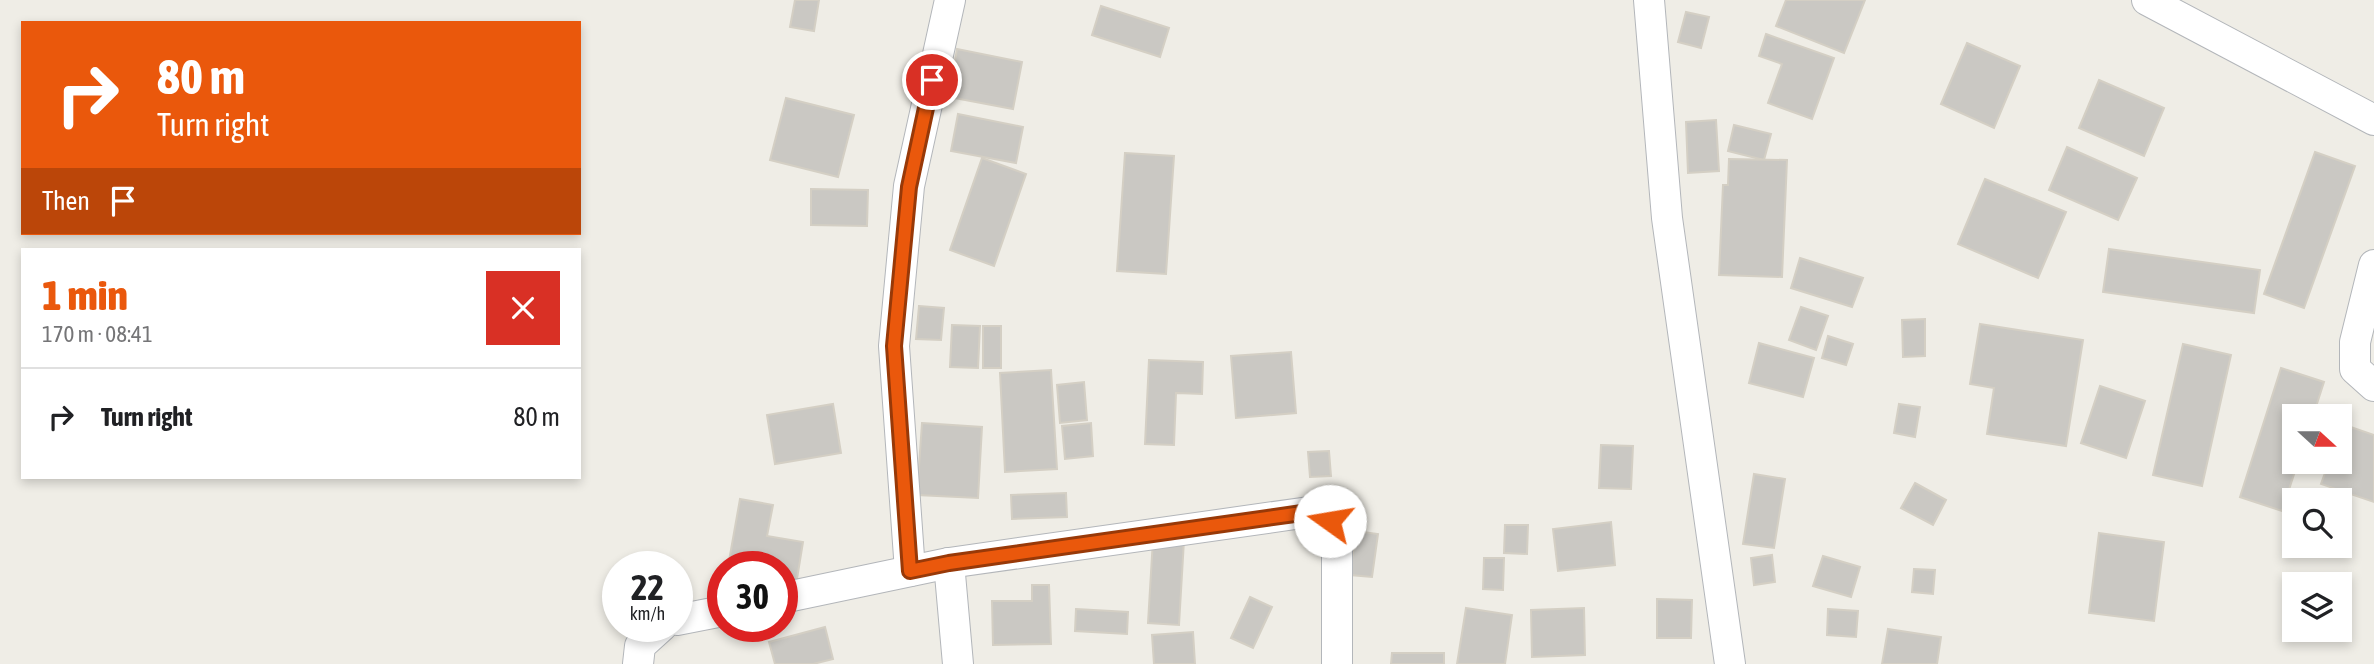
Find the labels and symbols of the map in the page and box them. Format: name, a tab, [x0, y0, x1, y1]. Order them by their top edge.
pin	[902, 50, 962, 110]
north arrow	[2282, 404, 2352, 474]
position arrow	[1293, 484, 1367, 558]
speed limit sign: 30	[707, 551, 798, 642]

